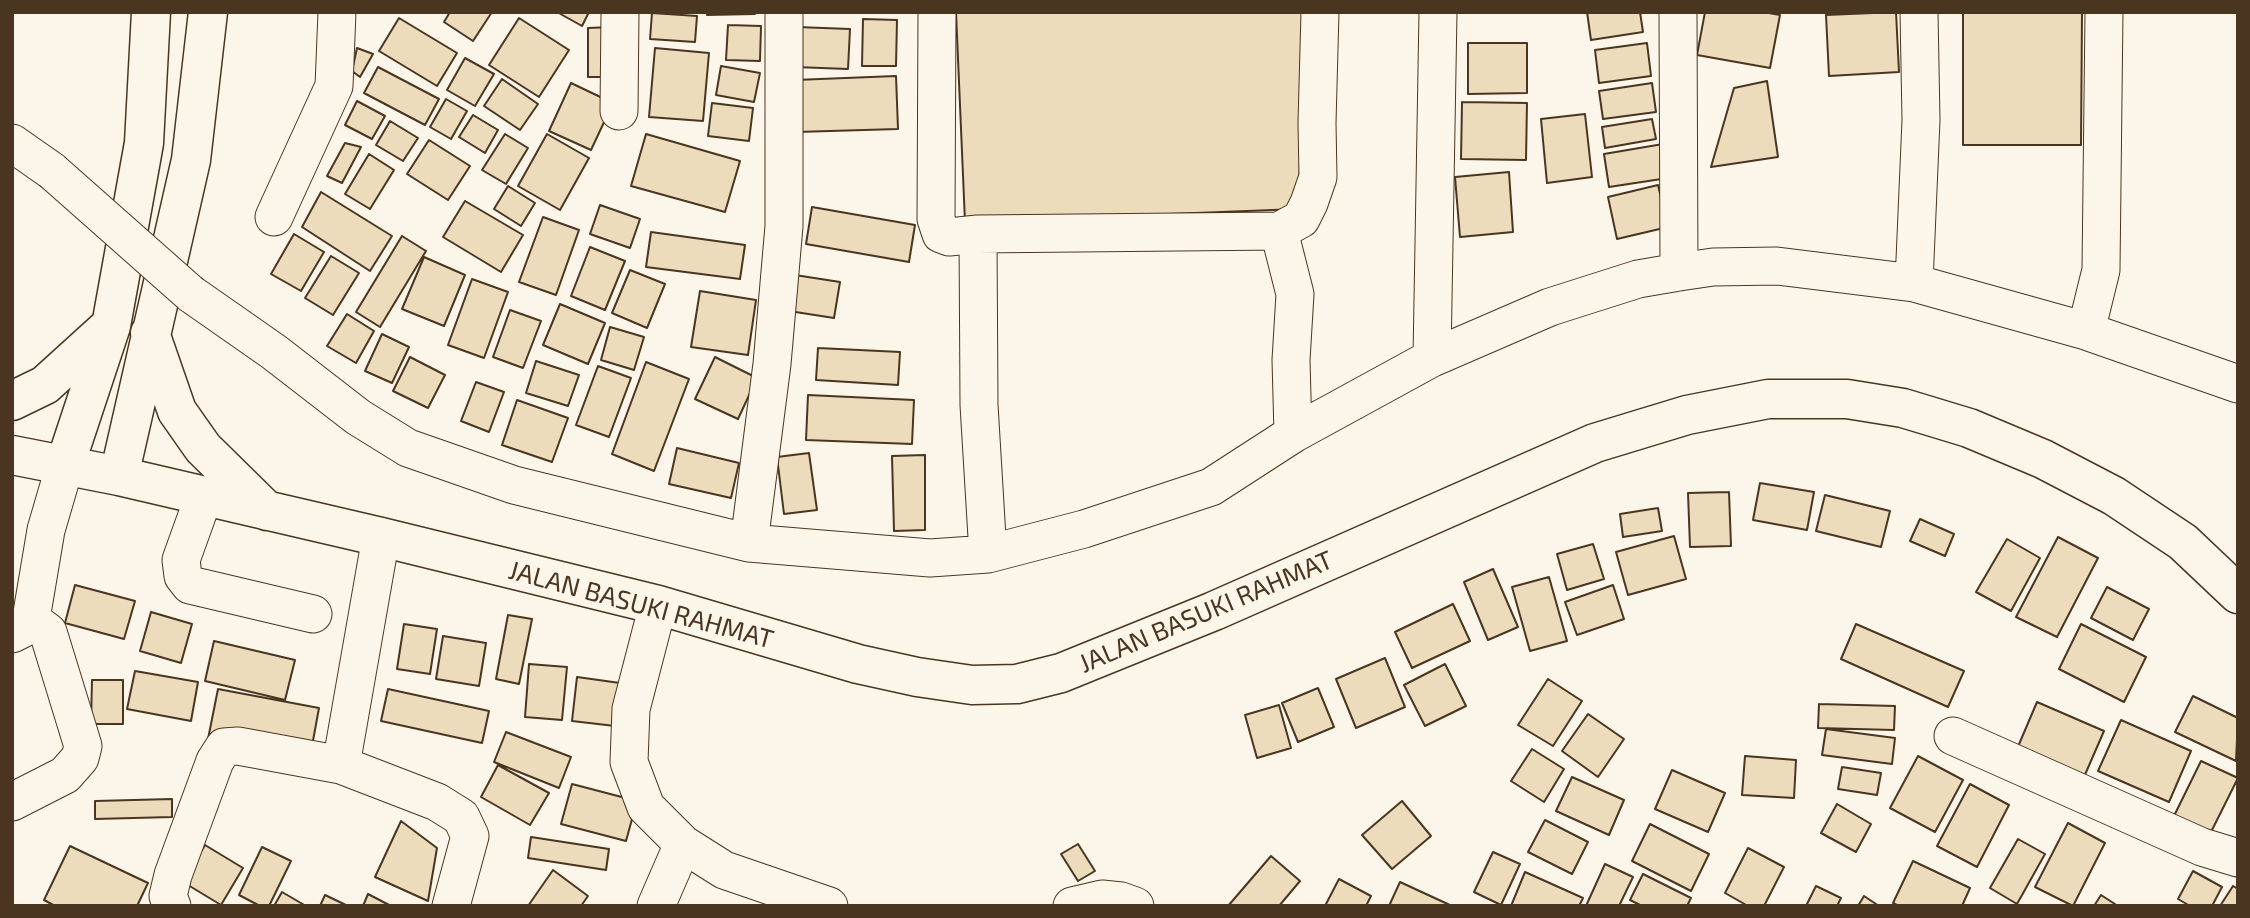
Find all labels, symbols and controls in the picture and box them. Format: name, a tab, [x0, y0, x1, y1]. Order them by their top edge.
street label: JALAN BASUKI RAHMAT	[1074, 544, 1338, 680]
street label: JALAN BASUKI RAHMAT	[505, 555, 777, 655]

